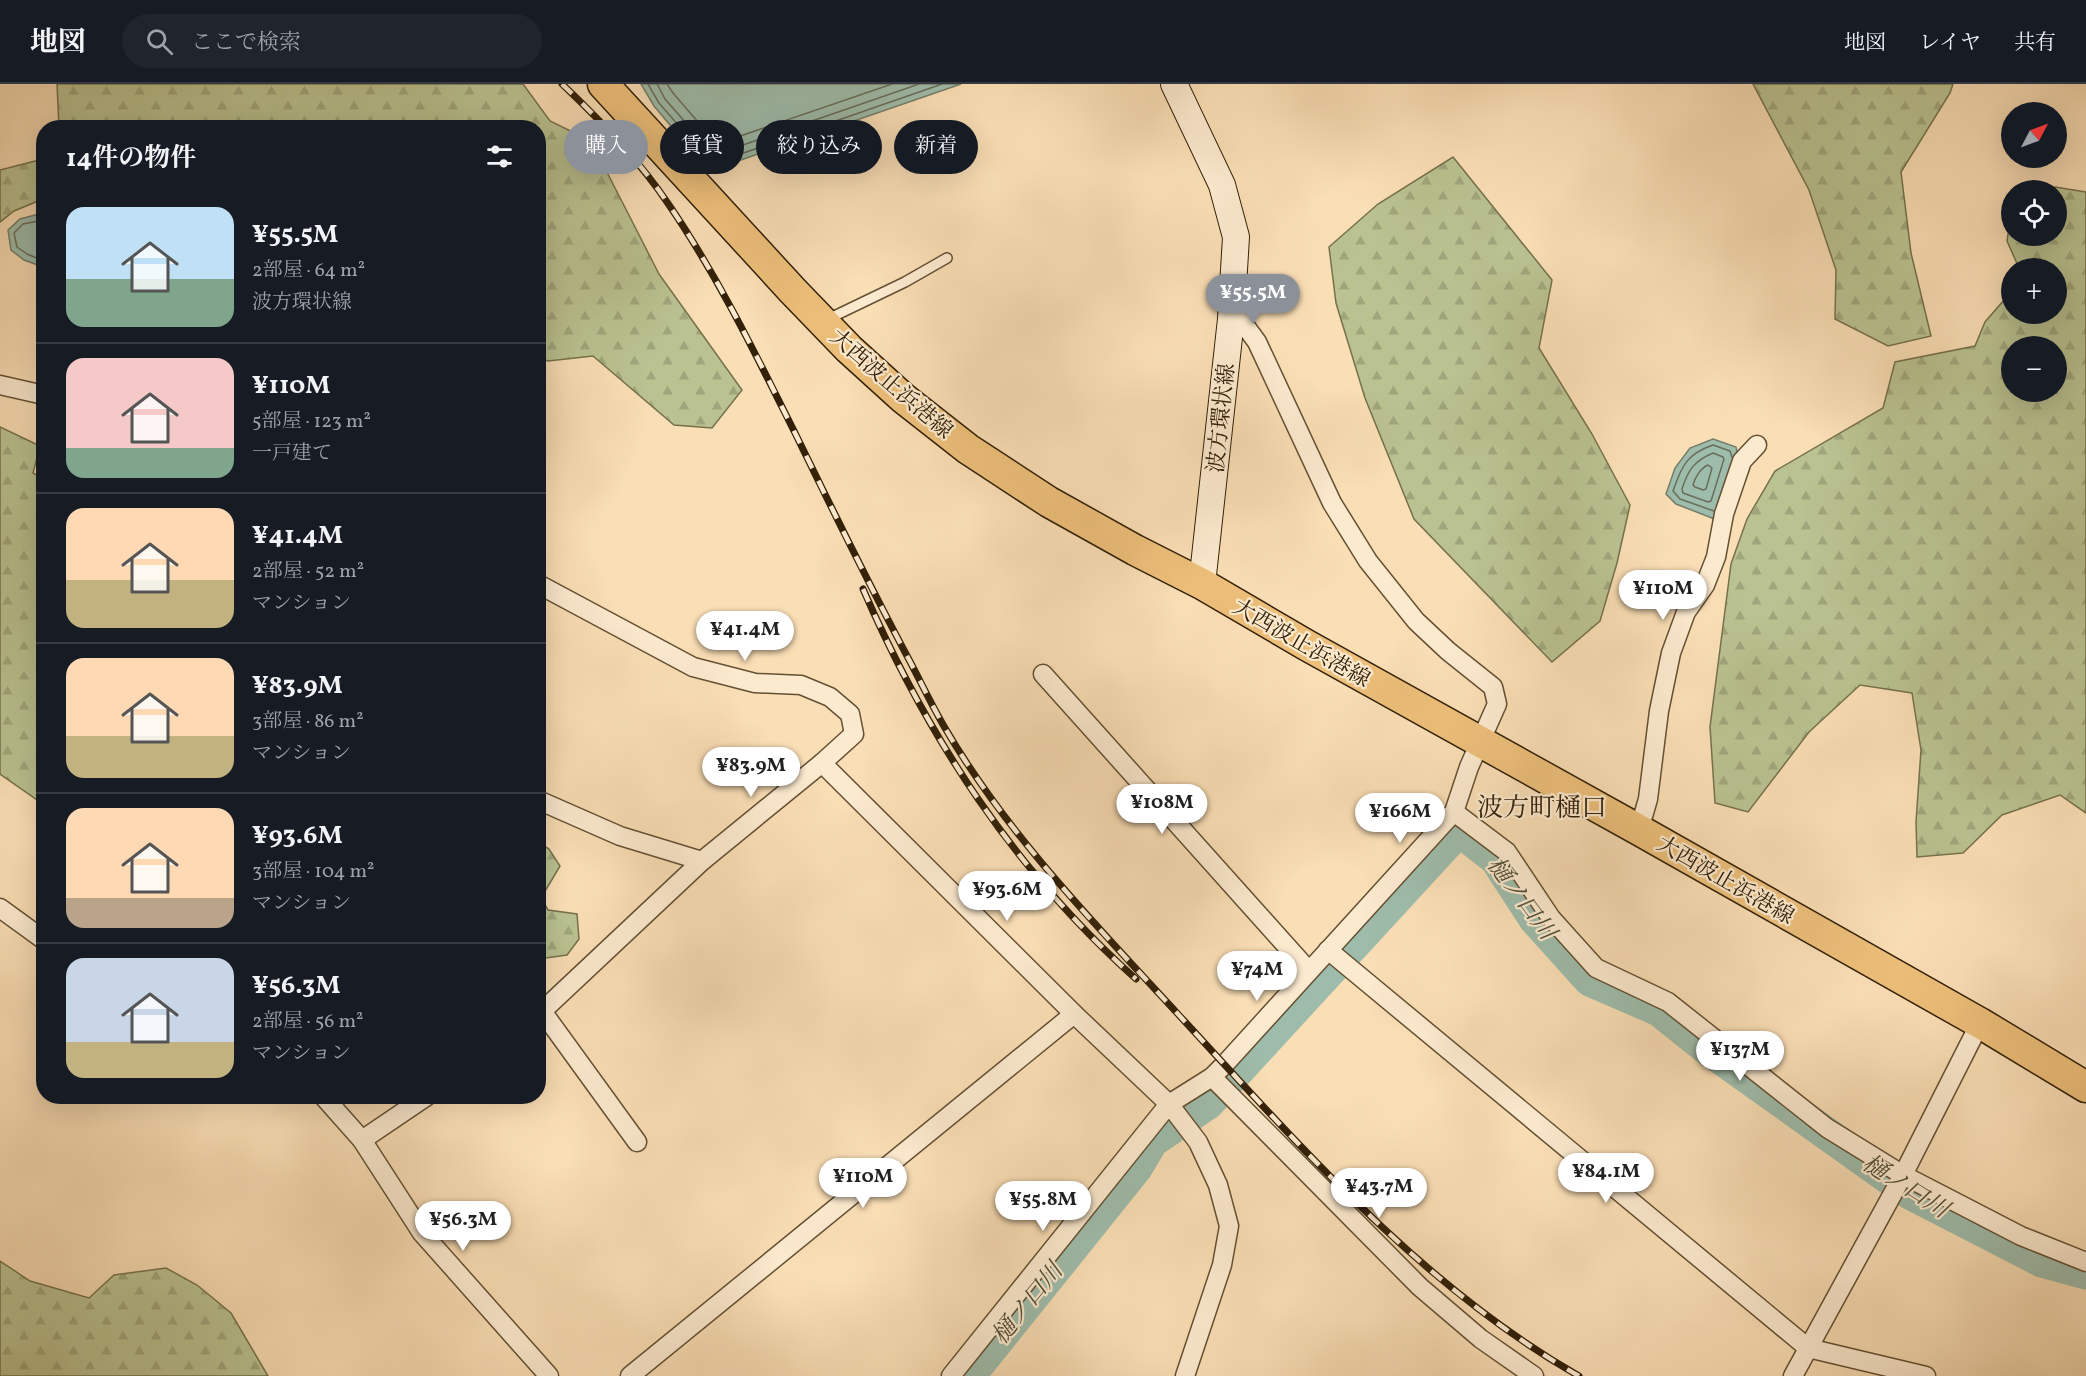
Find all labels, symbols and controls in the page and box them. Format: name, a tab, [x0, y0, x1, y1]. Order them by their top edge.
search box	[122, 14, 542, 68]
text: 地図	[30, 24, 86, 63]
icon: search	[143, 25, 176, 58]
text: ここで検索	[191, 28, 301, 59]
text: 地図	[1844, 29, 1886, 58]
text: レイヤ	[1919, 29, 1981, 58]
text: 共有	[2014, 29, 2056, 58]
north arrow	[2001, 102, 2067, 168]
map controls	[2001, 102, 2067, 402]
chip: 購入	[564, 120, 648, 174]
chip: 賃貸	[660, 120, 744, 174]
chip: 絞り込み	[756, 120, 882, 174]
chip: 新着	[894, 120, 978, 174]
icon: filters	[483, 140, 516, 173]
text: 14件の物件	[66, 141, 196, 177]
button: locate	[2001, 180, 2067, 246]
text: ¥55.5M	[252, 217, 338, 253]
icon: home	[114, 231, 186, 303]
text: 2部屋 · 64 m²	[252, 257, 365, 285]
button: +	[2001, 258, 2067, 324]
pin: ¥55.5M	[1204, 274, 1302, 325]
text: ¥55.5M	[1220, 279, 1286, 307]
text: 波方環状線	[252, 289, 352, 317]
street label: 大西波止浜港線	[822, 323, 959, 447]
button: −	[2001, 336, 2067, 402]
street label: 波方環状線	[1201, 362, 1244, 475]
text: ¥110M	[252, 368, 330, 404]
icon: home	[114, 382, 186, 454]
text: 5部屋 · 123 m²	[252, 408, 371, 436]
text: 一戸建て	[252, 440, 332, 468]
text: ¥41.4M	[252, 518, 343, 554]
icon: home	[114, 532, 186, 604]
text: 2部屋 · 52 m²	[252, 558, 364, 586]
pin: ¥110M	[1621, 570, 1705, 621]
text: ¥110M	[1633, 575, 1693, 603]
text: マンション	[252, 590, 351, 618]
street label: 大西波止浜港線	[1226, 592, 1375, 696]
pin: ¥41.4M	[696, 611, 794, 662]
text: ¥41.4M	[710, 616, 780, 644]
text: ¥83.9M	[252, 668, 343, 704]
icon: home	[114, 682, 186, 754]
text: 3部屋 · 86 m²	[252, 708, 364, 736]
text: マンション	[252, 740, 351, 768]
pin: ¥83.9M	[702, 747, 800, 798]
text: ¥83.9M	[716, 752, 786, 780]
pin: ¥108M	[1120, 784, 1204, 835]
text: ¥108M	[1130, 789, 1194, 817]
district label: 波方町樋口	[1477, 791, 1607, 827]
pin: ¥166M	[1358, 793, 1442, 844]
text: ¥166M	[1369, 798, 1431, 826]
text: ¥93.6M	[252, 818, 343, 854]
street label: 大西波止浜港線	[1650, 829, 1799, 933]
icon: home	[114, 832, 186, 904]
water label: 樋ノ口川	[1478, 851, 1565, 950]
text: 3部屋 · 104 m²	[252, 858, 375, 886]
pin: ¥93.6M	[958, 871, 1056, 922]
text: ¥93.6M	[972, 876, 1042, 904]
text: マンション	[252, 890, 351, 918]
pin: ¥74M	[1221, 951, 1293, 1002]
text: ¥74M	[1231, 956, 1283, 984]
text: ¥56.3M	[252, 968, 340, 1004]
icon: home	[114, 982, 186, 1054]
text: 2部屋 · 56 m²	[252, 1008, 364, 1036]
pin: ¥137M	[1698, 1031, 1782, 1082]
text: ¥137M	[1710, 1036, 1770, 1064]
text: マンション	[252, 1040, 351, 1068]
water label: 樋ノ口川	[1855, 1148, 1957, 1229]
pin: ¥84.1M	[1557, 1153, 1655, 1204]
pin: ¥110M	[821, 1158, 905, 1209]
text: ¥84.1M	[1572, 1158, 1640, 1186]
text: ¥110M	[833, 1163, 893, 1191]
pin: ¥43.7M	[1330, 1168, 1428, 1219]
text: ¥43.7M	[1345, 1173, 1413, 1201]
pin: ¥55.8M	[994, 1181, 1092, 1232]
text: ¥55.8M	[1009, 1186, 1077, 1214]
pin: ¥56.3M	[414, 1201, 512, 1252]
text: ¥56.3M	[429, 1206, 497, 1234]
water label: 樋ノ口川	[985, 1254, 1074, 1352]

